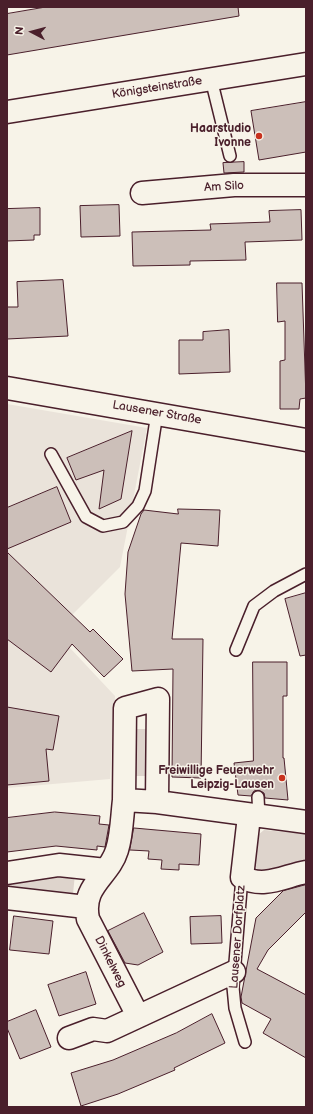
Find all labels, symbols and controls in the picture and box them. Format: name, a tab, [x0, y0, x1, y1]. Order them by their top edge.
north arrow	[12, 12, 52, 52]
text: N	[13, 26, 26, 35]
street label: Königsteinstraße	[111, 74, 203, 102]
place label: Haarstudio Ivonne	[190, 122, 251, 150]
marker: Haarstudio Ivonne	[254, 131, 264, 141]
street label: Am Silo	[204, 179, 244, 195]
street label: Lausener Straße	[111, 398, 203, 428]
place label: Freiwillige Feuerwehr Leipzig-Lausen	[158, 764, 274, 792]
marker: Freiwillige Feuerwehr Leipzig-Lausen	[277, 773, 287, 783]
street label: Lausener Dorfplatz	[227, 885, 249, 989]
street label: Dinkelweg	[91, 934, 129, 990]

